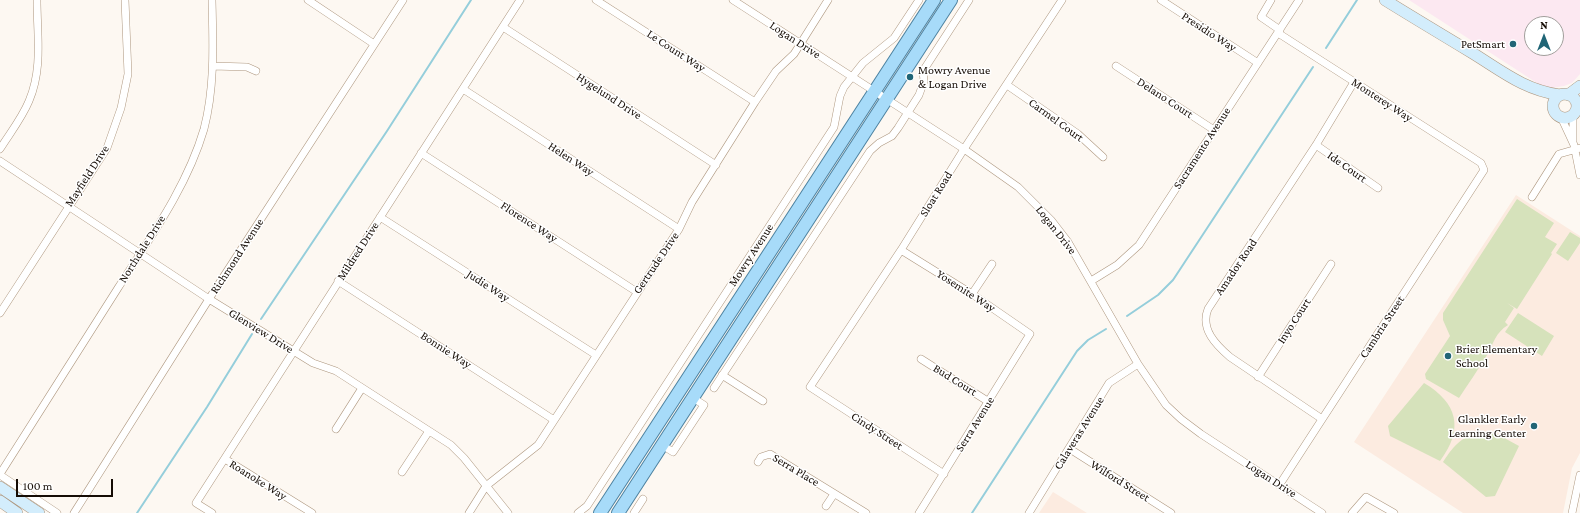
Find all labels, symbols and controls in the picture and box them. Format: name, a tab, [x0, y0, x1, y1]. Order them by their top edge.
street label: Presidio Way	[1179, 9, 1239, 55]
north arrow	[1524, 16, 1564, 56]
street label: Logan Drive	[767, 18, 823, 62]
text: N	[1540, 19, 1548, 31]
street label: Le Count Way	[644, 27, 708, 75]
place label: PetSmart	[1461, 37, 1505, 51]
marker: PetSmart	[1508, 39, 1518, 49]
place label: Mowry Avenue & Logan Drive	[918, 63, 990, 91]
street label: Hygelund Drive	[574, 70, 644, 122]
marker: Mowry Avenue & Logan Drive	[905, 72, 915, 82]
street label: Delano Court	[1134, 74, 1196, 122]
street label: Monterey Way	[1349, 75, 1415, 125]
street label: Carmel Court	[1026, 95, 1086, 145]
street label: Sacramento Avenue	[1170, 104, 1234, 192]
street label: Helen Way	[545, 139, 597, 179]
street label: Mayfield Drive	[62, 142, 112, 210]
street label: Ide Court	[1324, 148, 1370, 186]
street label: Sloat Road	[916, 169, 956, 219]
street label: Florence Way	[498, 198, 560, 246]
street label: Logan Drive	[1032, 203, 1080, 257]
street label: Northdale Drive	[115, 212, 169, 286]
street label: Richmond Avenue	[207, 216, 267, 296]
street label: Mildred Drive	[334, 219, 382, 283]
street label: Mowry Avenue	[725, 221, 777, 289]
street label: Gertrude Drive	[630, 229, 682, 297]
street label: Amador Road	[1212, 236, 1260, 298]
street label: Judie Way	[464, 267, 512, 305]
street label: Yosemite Way	[934, 267, 998, 315]
street label: Cambria Street	[1356, 293, 1408, 361]
street label: Inyo Court	[1274, 296, 1314, 346]
street label: Glenview Drive	[226, 305, 296, 357]
street label: Bonnie Way	[418, 328, 474, 372]
place label: Brier Elementary School	[1456, 342, 1537, 370]
marker: Brier Elementary School	[1443, 351, 1453, 361]
street label: Bud Court	[930, 361, 980, 399]
street label: Serra Avenue	[952, 394, 998, 454]
street label: Calaveras Avenue	[1051, 394, 1107, 472]
street label: Cindy Street	[848, 409, 906, 453]
place label: Glankler Early Learning Center	[1449, 412, 1526, 440]
marker: Glankler Early Learning Center	[1529, 421, 1539, 431]
street label: Serra Place	[770, 450, 822, 490]
street label: Roanoke Way	[227, 457, 289, 503]
street label: Wilford Street	[1088, 457, 1152, 505]
street label: Logan Drive	[1243, 457, 1299, 501]
scale bar	[18, 471, 115, 497]
text: 100 m	[23, 479, 52, 493]

